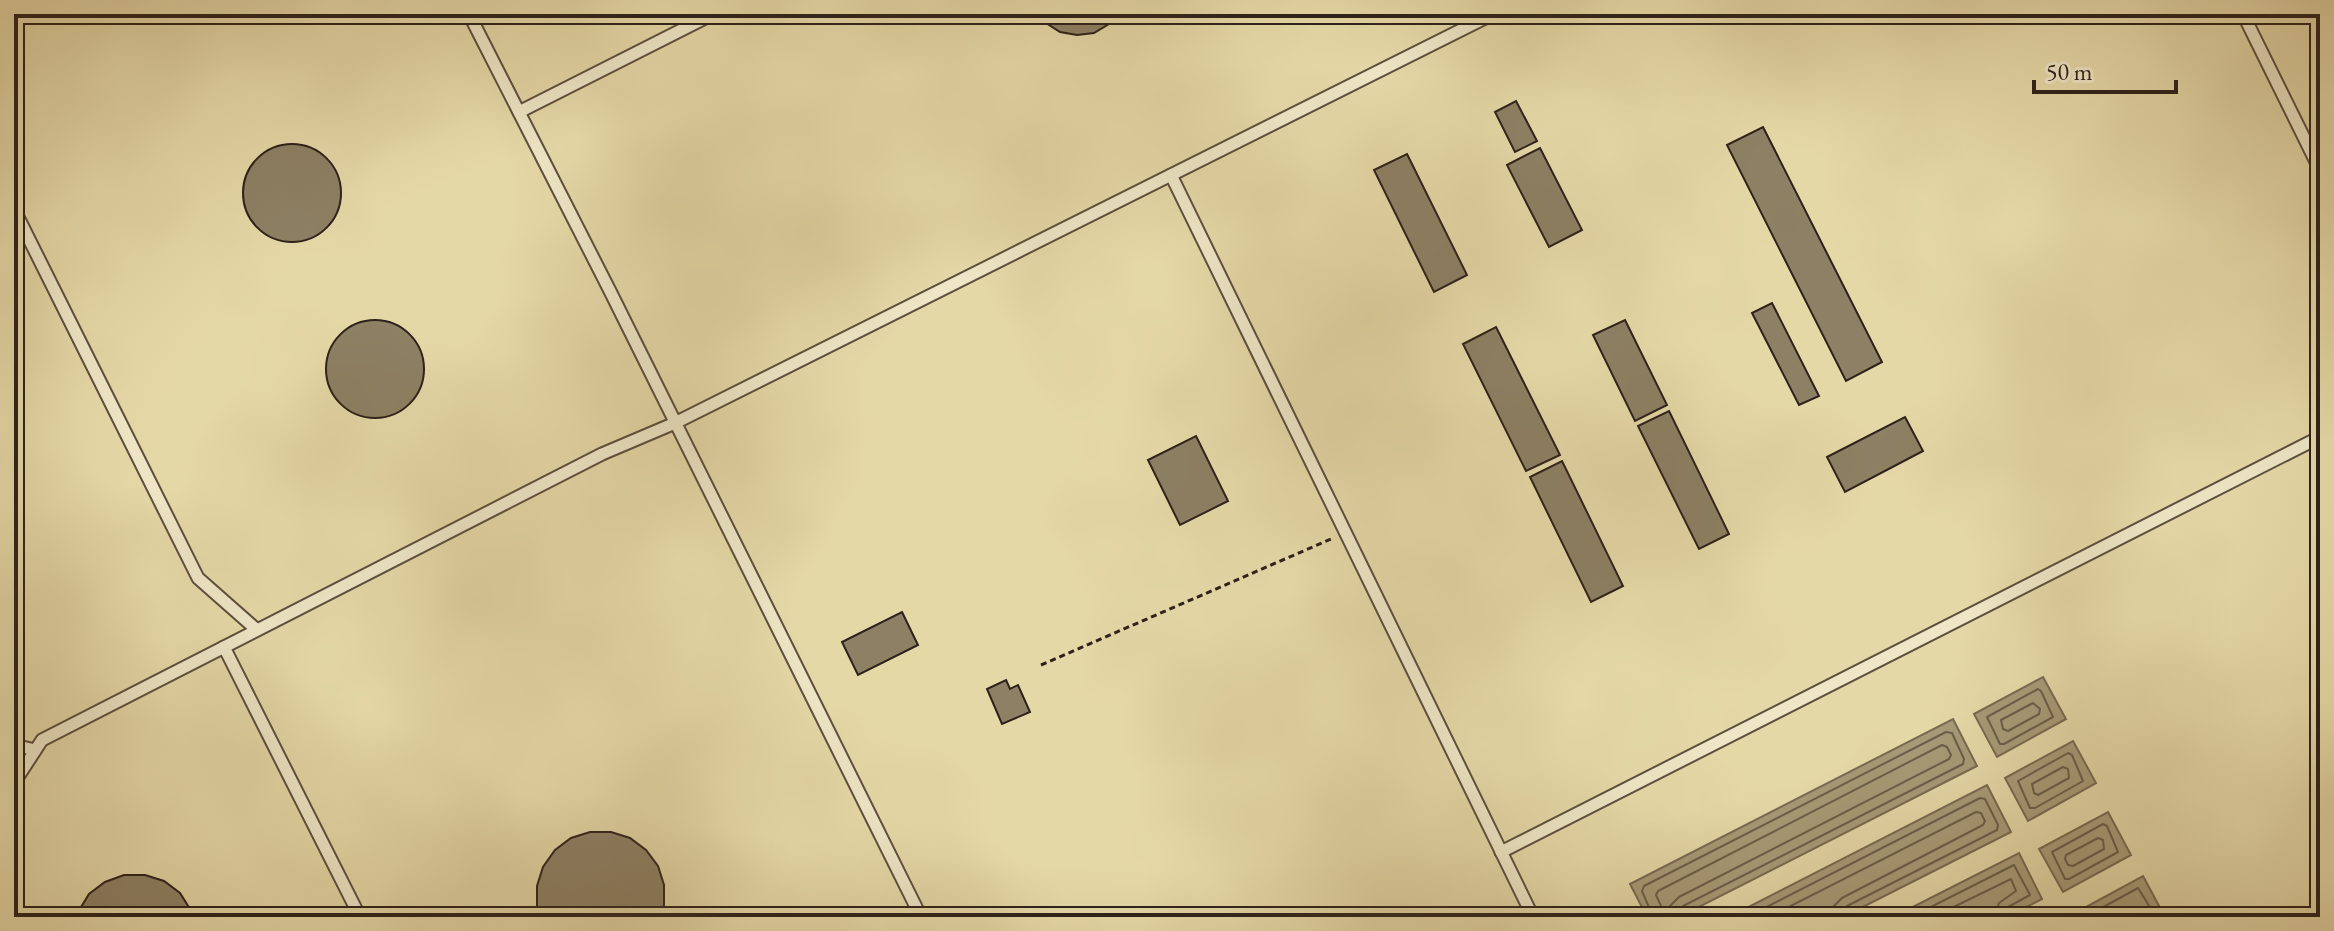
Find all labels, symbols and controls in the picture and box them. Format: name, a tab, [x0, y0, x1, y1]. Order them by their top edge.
scale bar	[2034, 44, 2176, 94]
text: 50 m	[2046, 56, 2093, 87]

